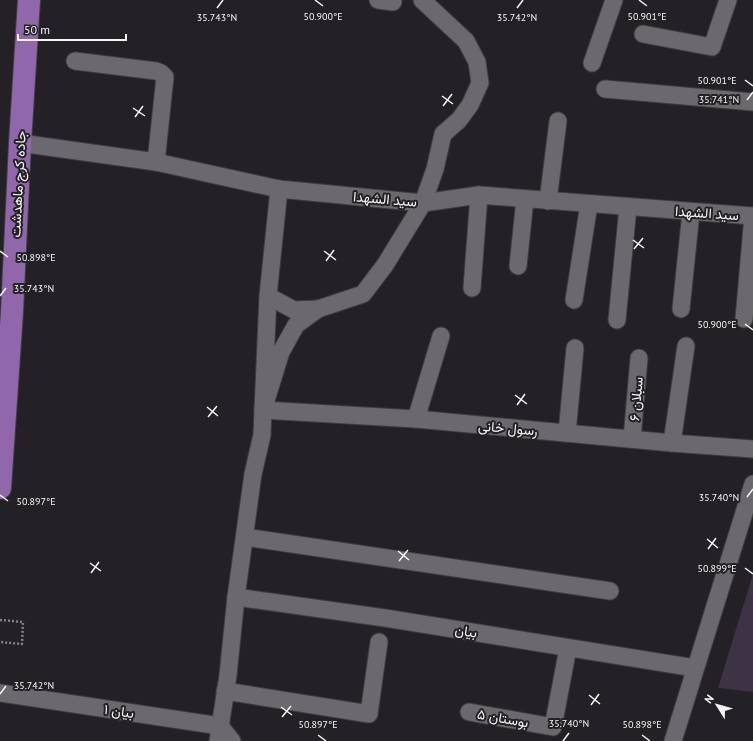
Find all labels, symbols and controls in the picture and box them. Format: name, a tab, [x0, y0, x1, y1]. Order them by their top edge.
text: 50.900°E	[304, 10, 343, 23]
text: 50.901°E	[628, 10, 667, 23]
text: 35.743°N	[197, 11, 237, 24]
text: 35.742°N	[497, 11, 537, 24]
scale bar	[18, 16, 126, 42]
text: 50 m	[24, 22, 50, 37]
text: 50.901°E	[698, 74, 737, 87]
text: 35.741°N	[699, 93, 739, 106]
street label: جاده کرج ماهدشت	[6, 130, 32, 238]
street label: سید الشهدا	[352, 187, 418, 211]
street label: سید الشهدا	[674, 202, 740, 224]
text: 50.898°E	[17, 251, 56, 264]
text: 35.743°N	[14, 282, 54, 295]
text: 50.900°E	[698, 318, 737, 331]
street label: سبلان ۶	[625, 376, 647, 422]
street label: رسول خانی	[477, 416, 539, 441]
text: 35.740°N	[699, 491, 739, 504]
text: 50.897°E	[17, 495, 56, 508]
text: 50.899°E	[698, 562, 737, 575]
street label: بیان	[454, 620, 478, 642]
text: 35.742°N	[14, 679, 54, 692]
north arrow	[697, 685, 737, 725]
text: N	[701, 692, 717, 706]
street label: بیان ۱	[103, 700, 135, 722]
street label: بوستان ۵	[476, 705, 530, 731]
text: 35.740°N	[549, 717, 589, 730]
text: 50.897°E	[299, 718, 338, 731]
text: 50.898°E	[623, 718, 662, 731]

